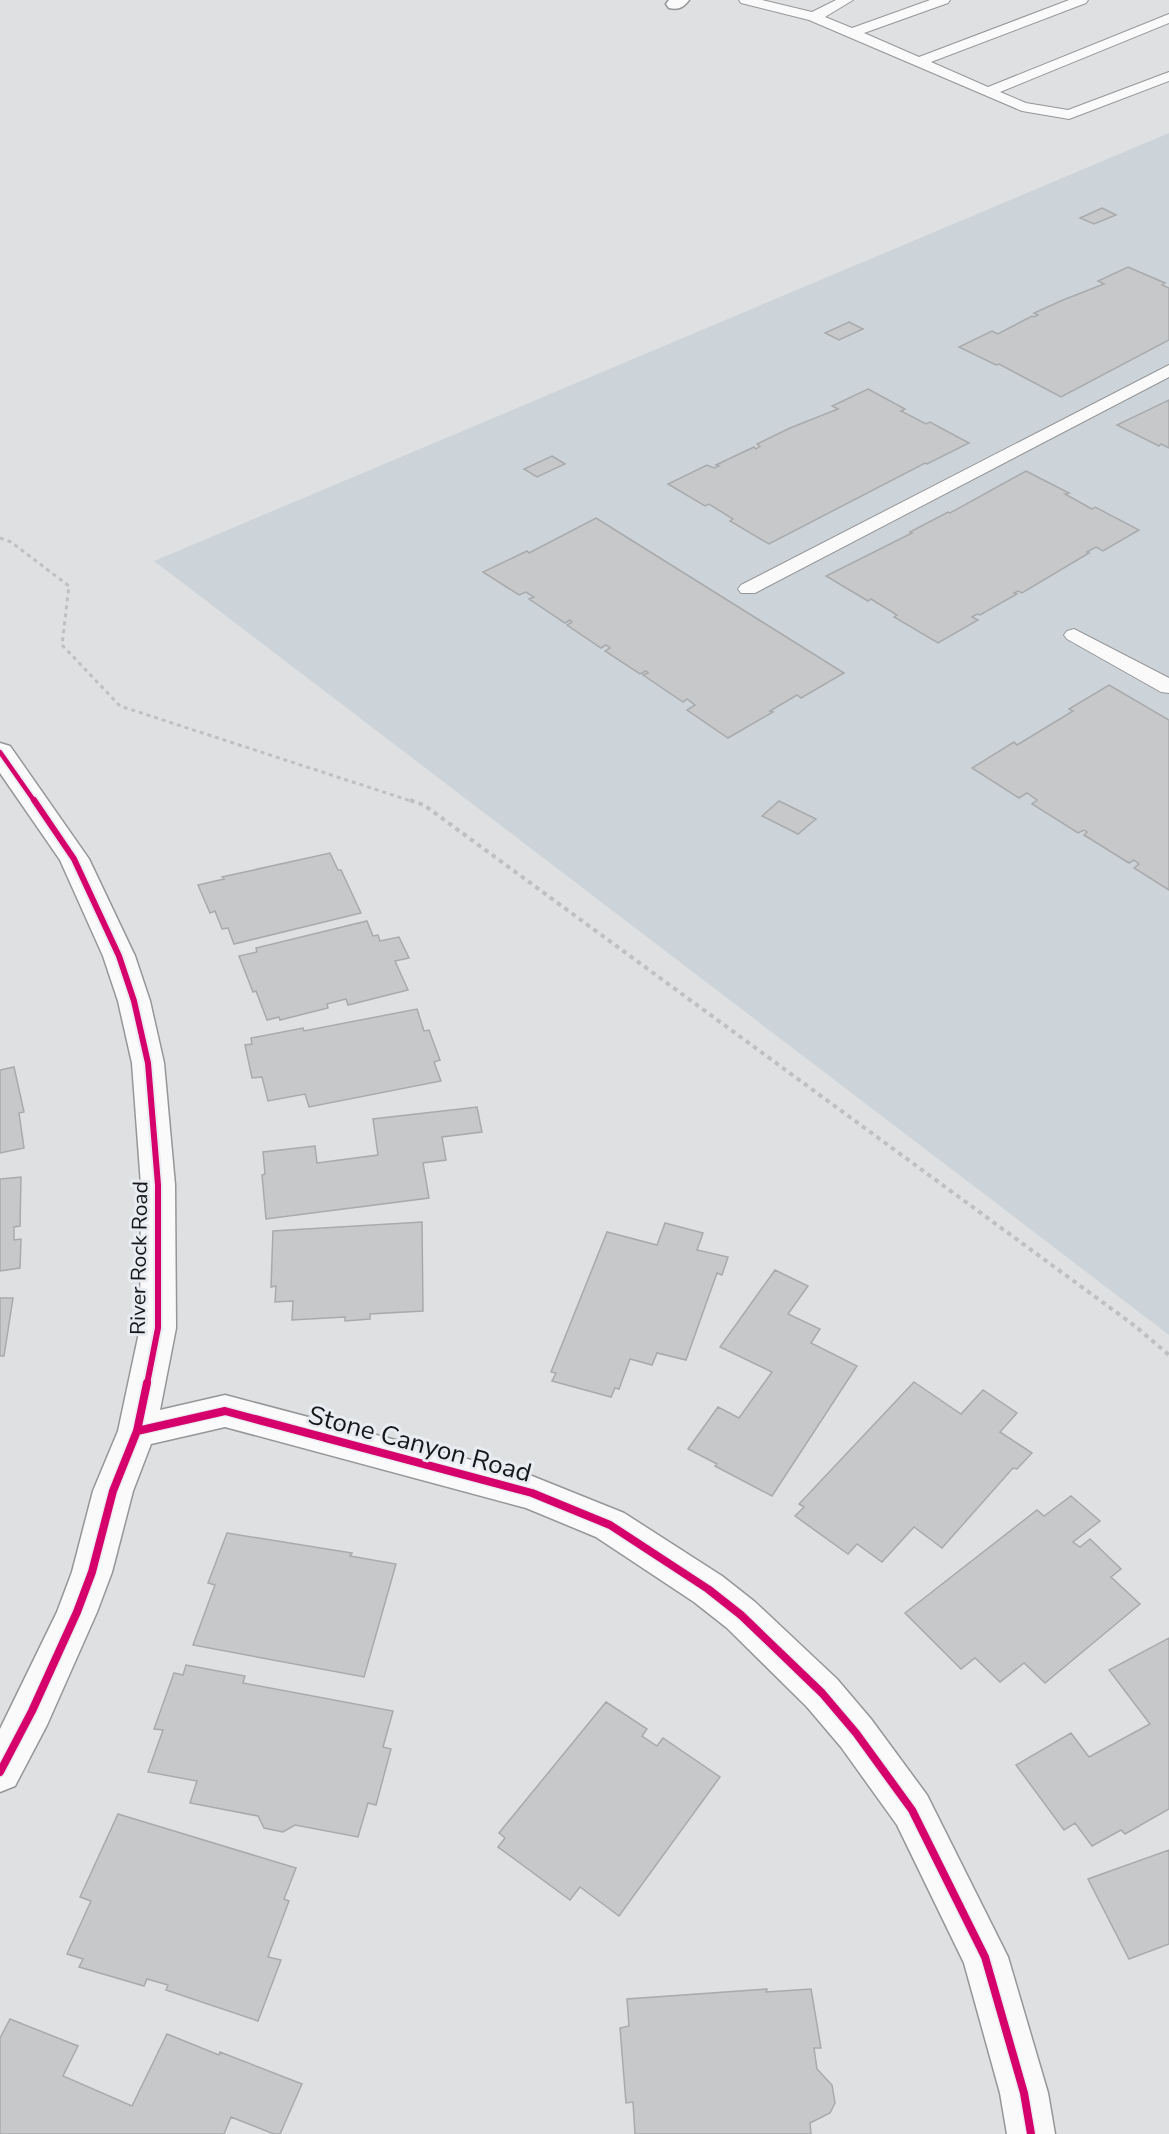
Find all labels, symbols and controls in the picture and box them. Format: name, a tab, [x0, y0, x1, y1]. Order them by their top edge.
street label: River Rock Road	[124, 1181, 154, 1335]
street label: Stone Canyon Road	[305, 1397, 535, 1491]

